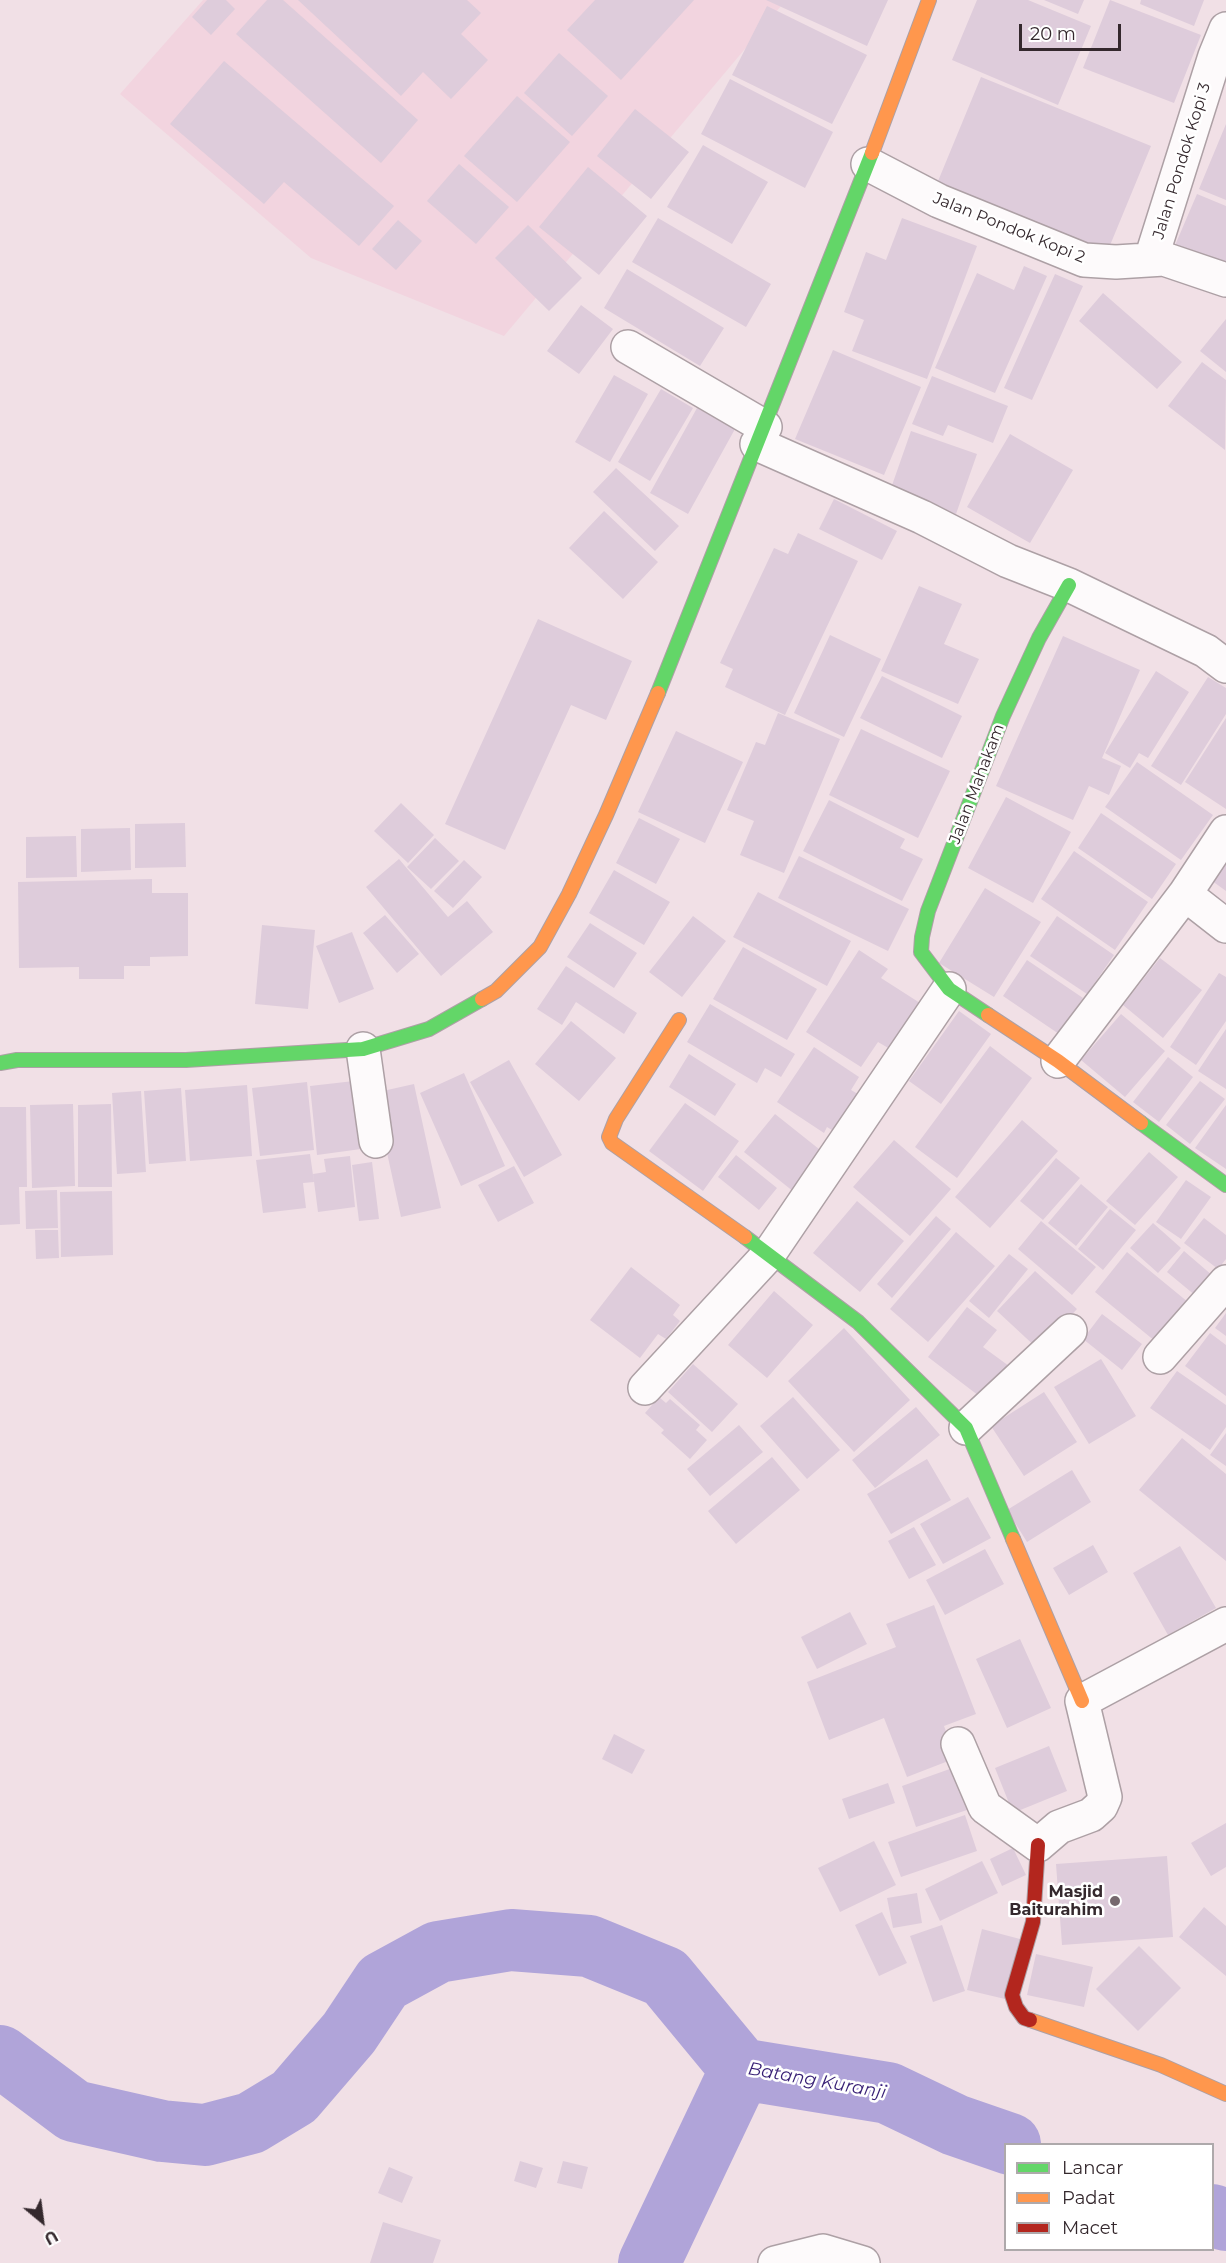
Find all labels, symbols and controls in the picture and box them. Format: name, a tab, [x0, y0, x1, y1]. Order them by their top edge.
scale bar	[1022, 12, 1124, 50]
text: 20 m	[1030, 23, 1076, 45]
street label: Jalan Pondok Kopi 3	[1149, 81, 1215, 241]
street label: Jalan Pondok Kopi 2	[930, 189, 1088, 267]
street label: Jalan Mahakam	[945, 721, 1009, 847]
place label: Masjid Baiturahim	[1009, 1882, 1103, 1920]
marker: Masjid Baiturahim	[1108, 1894, 1122, 1908]
water label: Batang Kuranji	[746, 2058, 888, 2104]
legend	[1004, 2143, 1214, 2251]
text: Lancar	[1062, 2157, 1123, 2179]
text: Padat	[1062, 2187, 1115, 2209]
north arrow	[12, 2191, 72, 2251]
text: Macet	[1062, 2217, 1118, 2239]
text: U	[41, 2226, 61, 2249]

